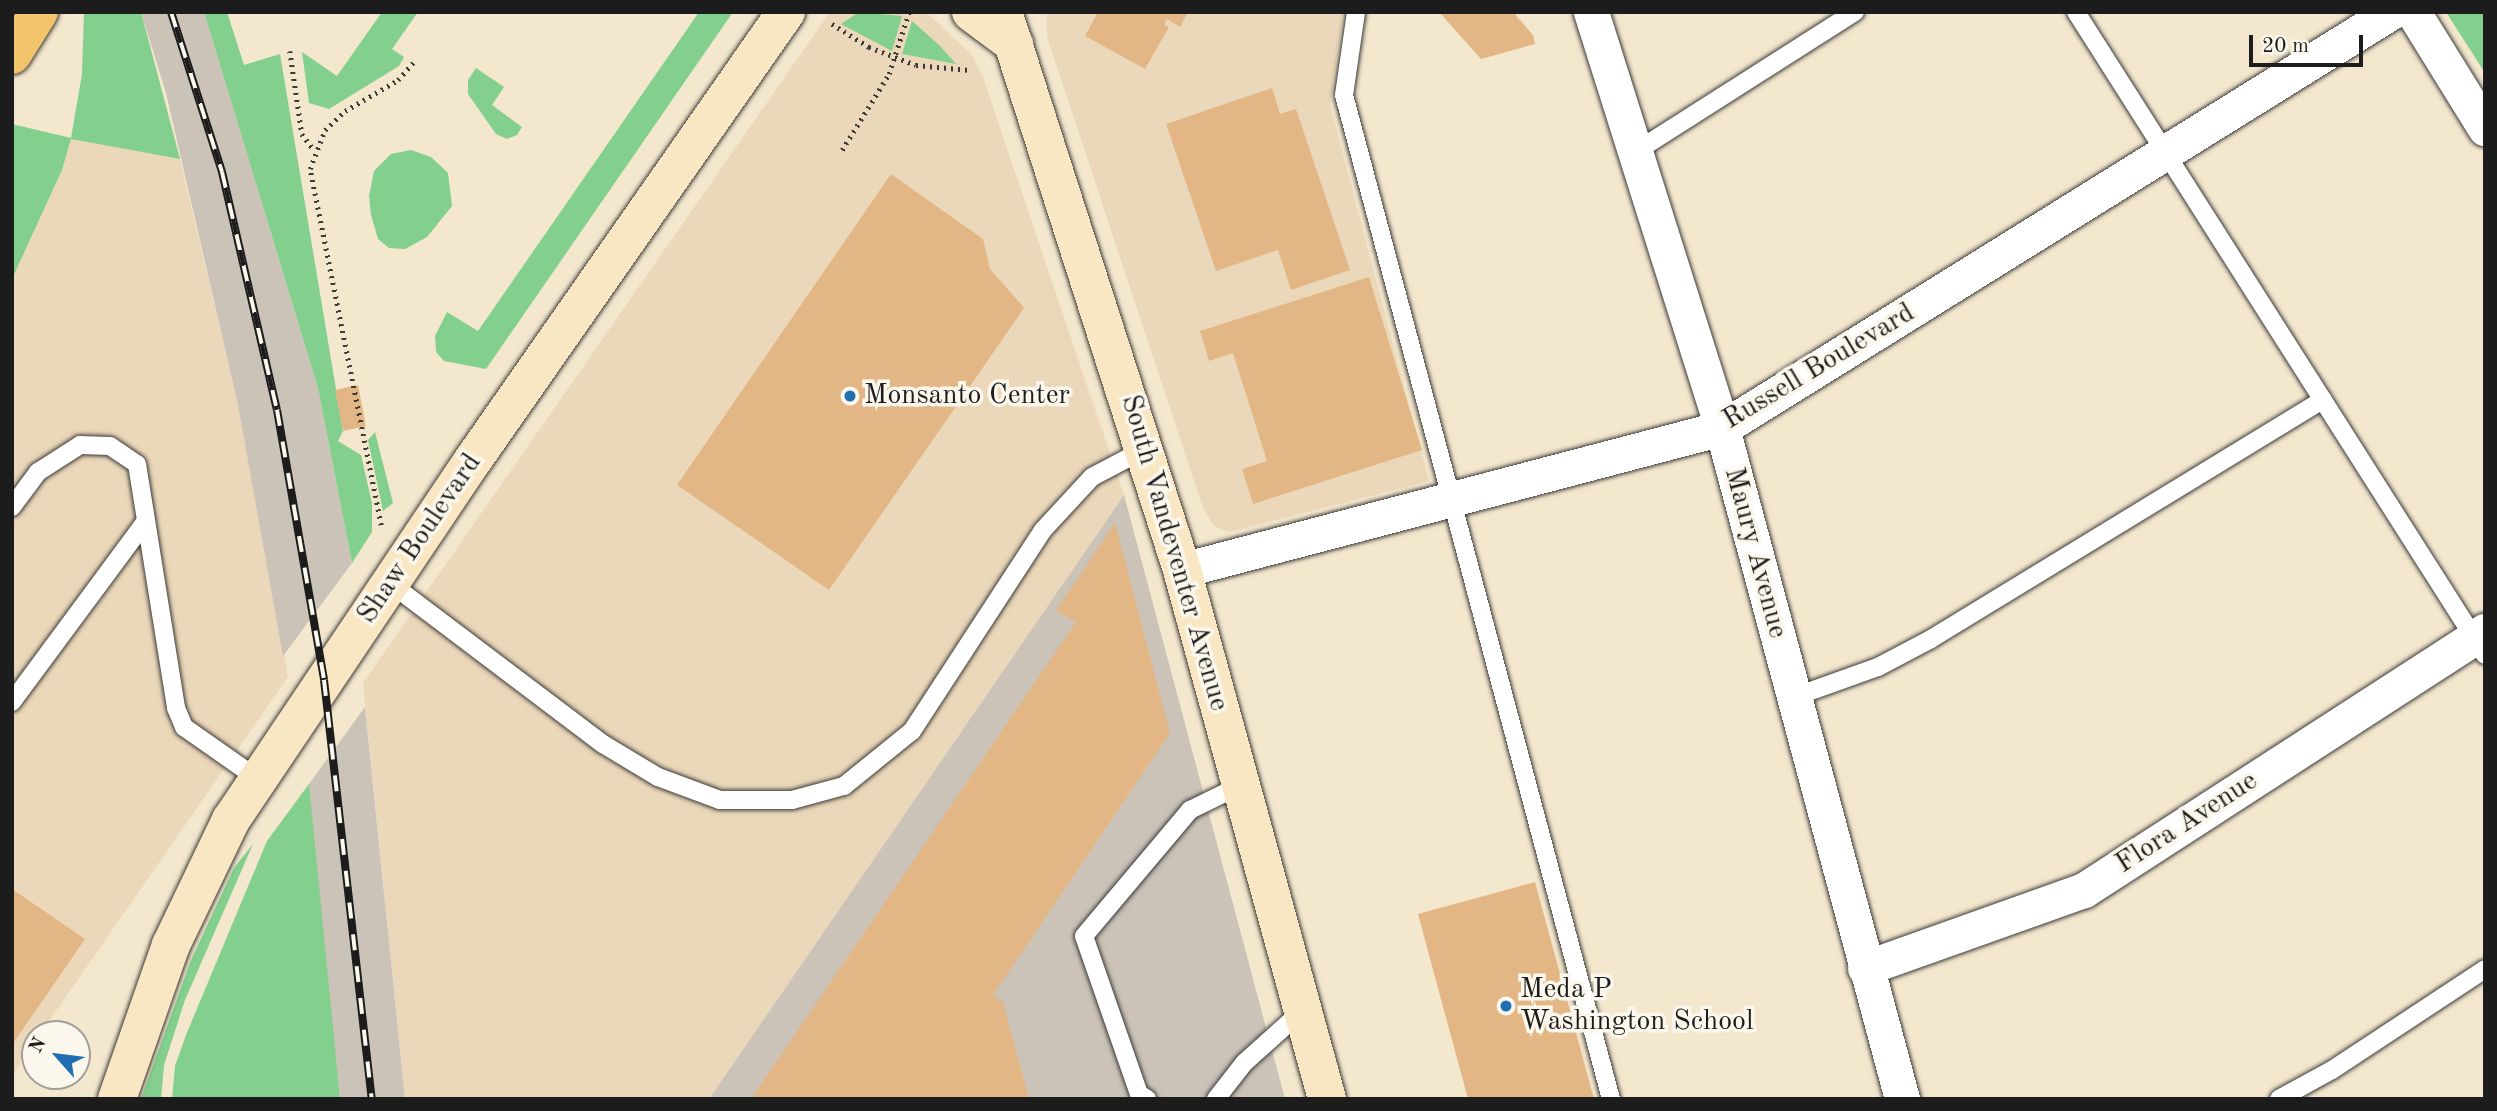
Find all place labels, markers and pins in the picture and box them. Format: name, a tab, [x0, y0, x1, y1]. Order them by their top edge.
place label: Monsanto Center	[864, 379, 1070, 413]
marker: Monsanto Center	[842, 388, 858, 404]
place label: Meda P Washington School	[1520, 973, 1753, 1039]
marker: Meda P Washington School	[1498, 998, 1514, 1014]

